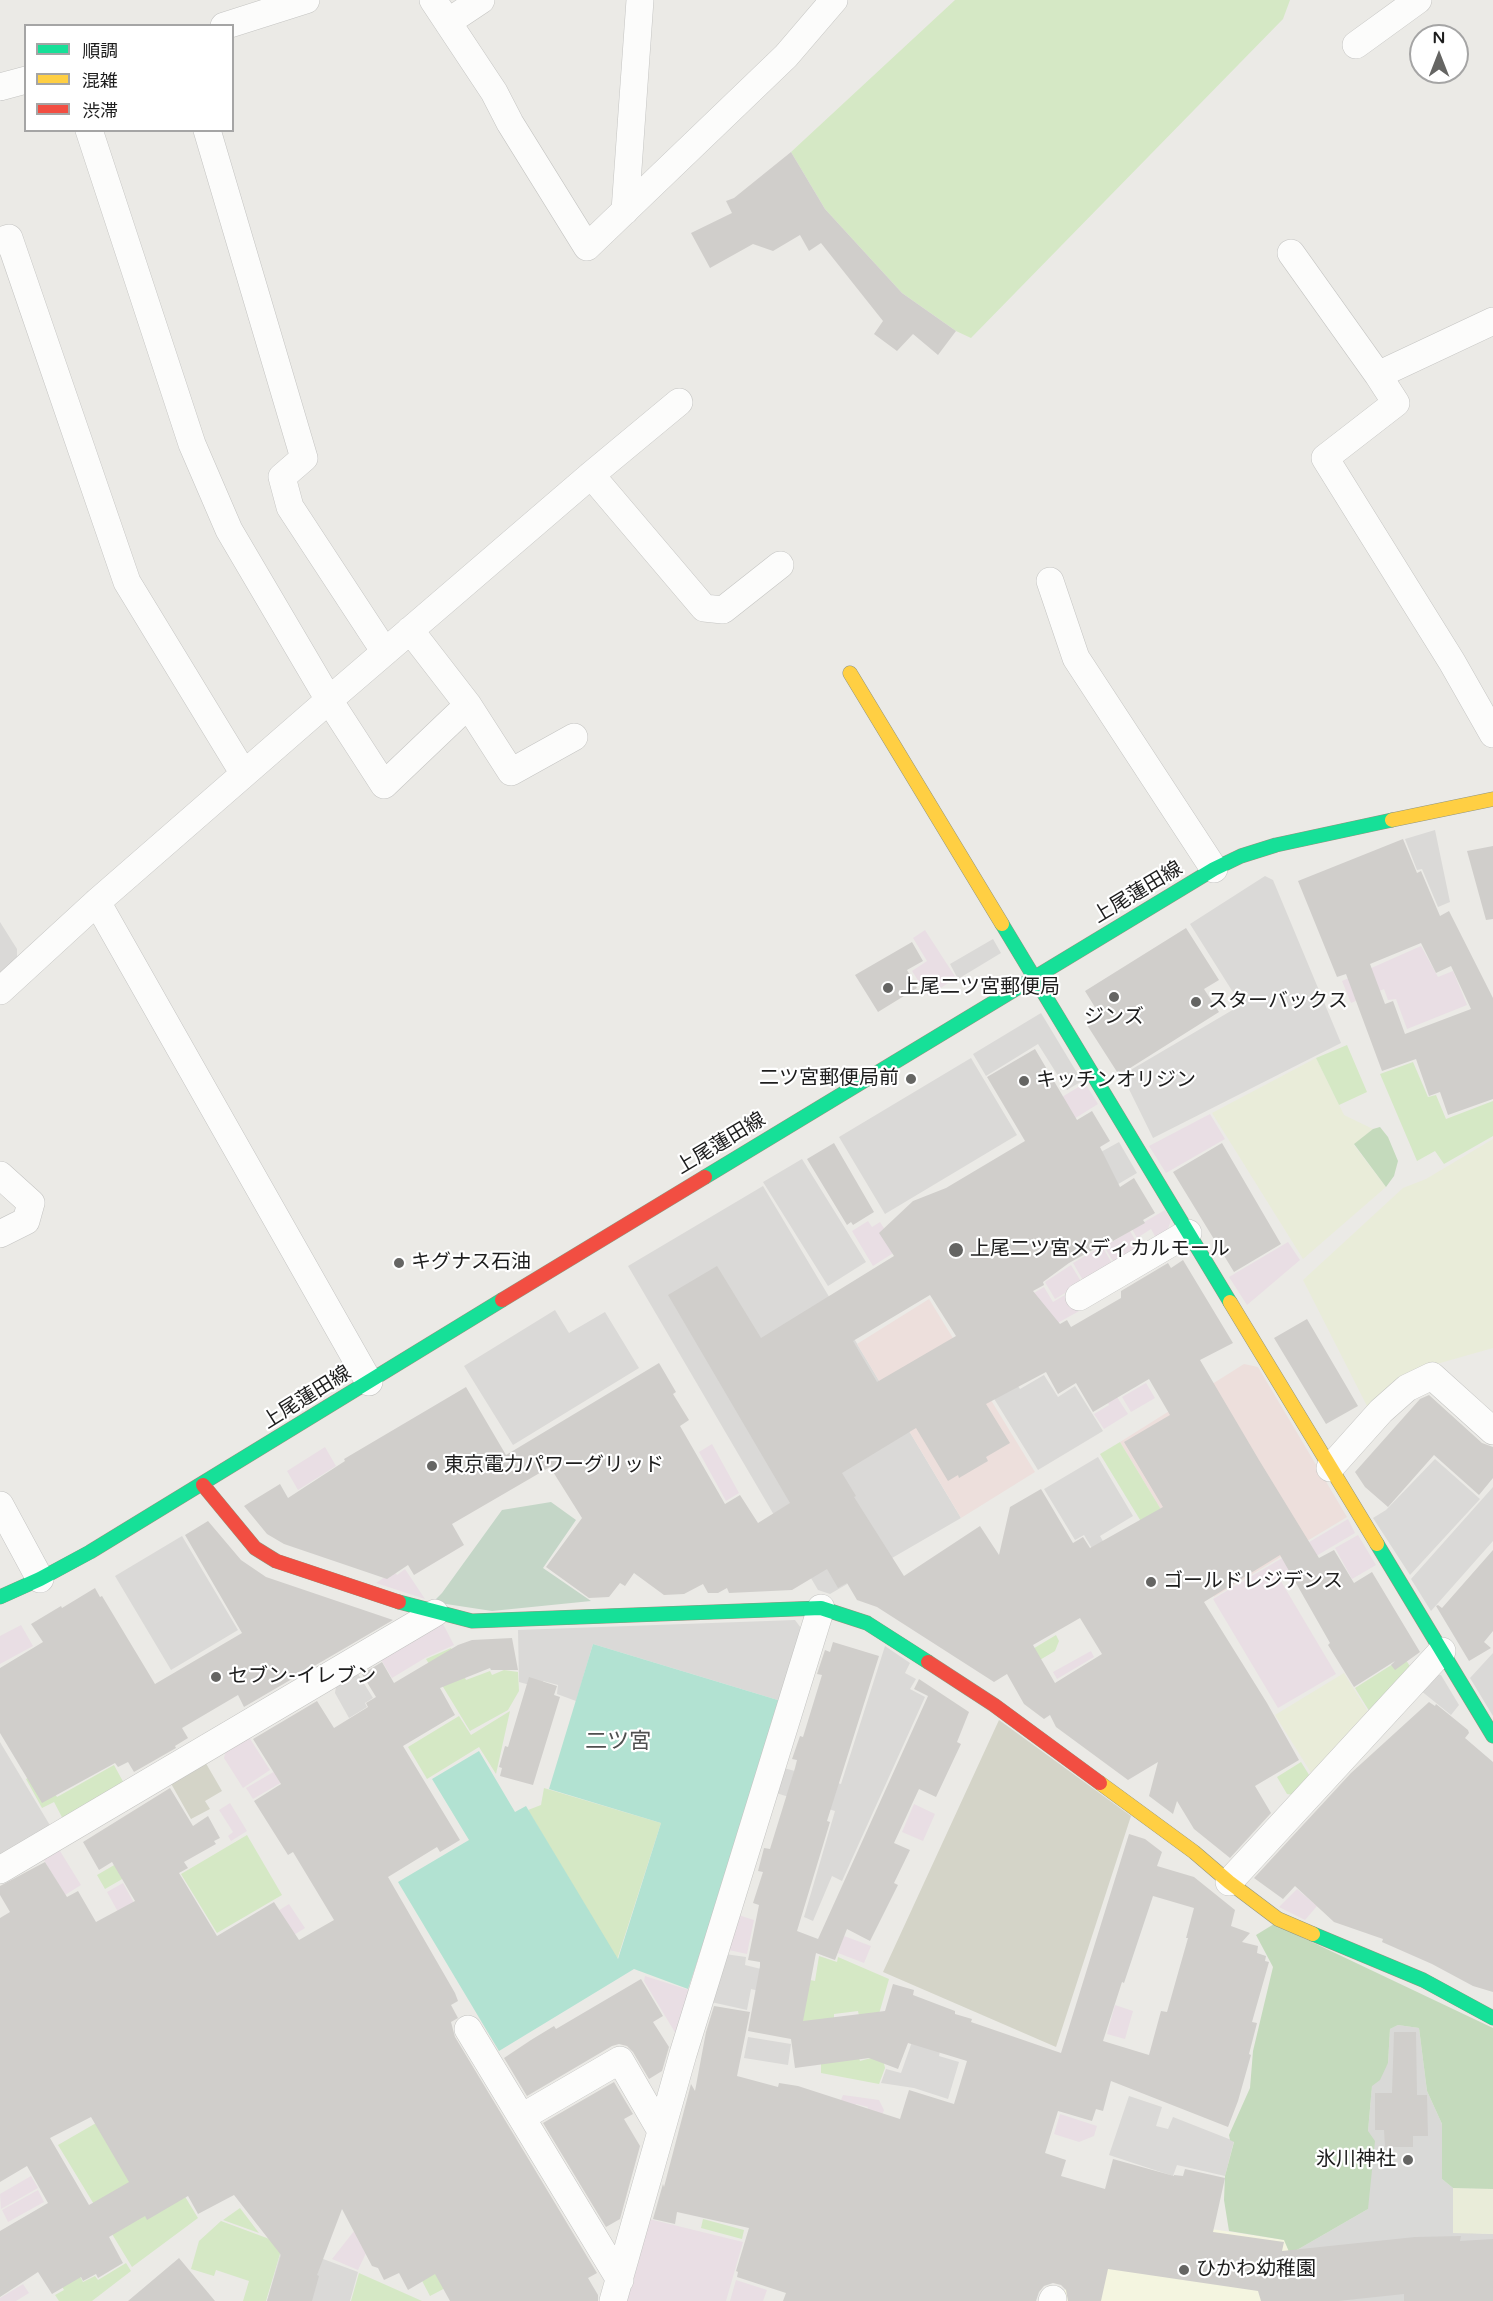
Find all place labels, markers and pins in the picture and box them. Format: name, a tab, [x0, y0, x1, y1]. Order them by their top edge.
place label: 上尾二ツ宮郵便局	[900, 976, 1060, 1000]
marker: 上尾二ツ宮郵便局	[881, 981, 895, 995]
marker: ジンズ	[1107, 990, 1121, 1004]
place label: スターバックス	[1208, 990, 1348, 1014]
marker: スターバックス	[1189, 995, 1203, 1009]
place label: ジンズ	[1084, 1006, 1144, 1030]
place label: 二ツ宮郵便局前	[759, 1067, 899, 1091]
place label: キッチンオリジン	[1036, 1069, 1196, 1093]
marker: 二ツ宮郵便局前	[904, 1072, 918, 1086]
marker: キッチンオリジン	[1017, 1074, 1031, 1088]
place label: 上尾二ツ宮メディカルモール	[970, 1238, 1230, 1262]
marker: 上尾二ツ宮メディカルモール	[947, 1241, 965, 1259]
place label: キグナス石油	[411, 1251, 531, 1275]
marker: キグナス石油	[392, 1256, 406, 1270]
place label: 東京電力パワーグリッド	[444, 1454, 664, 1478]
marker: 東京電力パワーグリッド	[425, 1459, 439, 1473]
place label: ゴールドレジデンス	[1163, 1570, 1343, 1594]
marker: ゴールドレジデンス	[1144, 1575, 1158, 1589]
place label: セブン-イレブン	[228, 1665, 376, 1689]
marker: セブン-イレブン	[209, 1670, 223, 1684]
place label: 氷川神社	[1316, 2148, 1396, 2172]
marker: 氷川神社	[1401, 2153, 1415, 2167]
place label: ひかわ幼稚園	[1196, 2258, 1316, 2282]
marker: ひかわ幼稚園	[1177, 2263, 1191, 2277]

